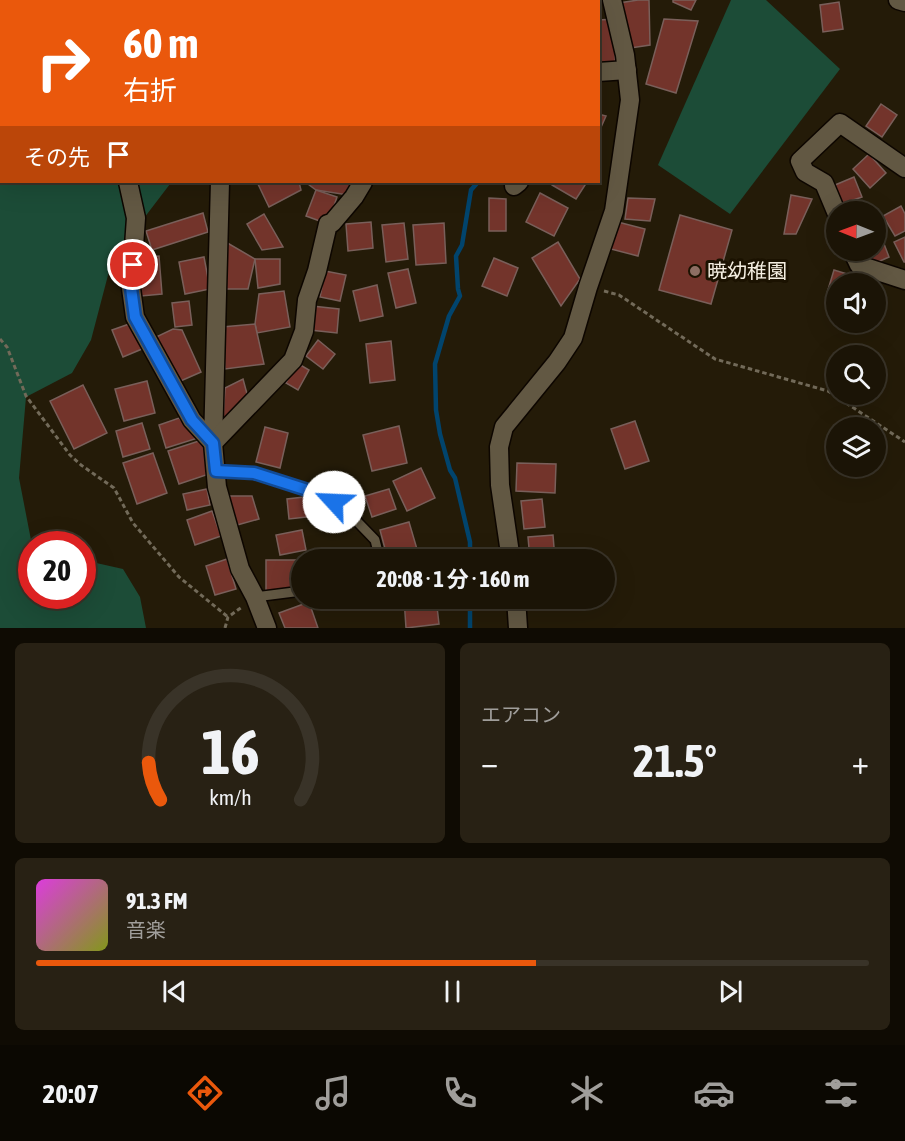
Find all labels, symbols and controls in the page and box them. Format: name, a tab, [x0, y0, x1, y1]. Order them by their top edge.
text: 60 m	[123, 19, 198, 67]
icon: right	[24, 24, 102, 102]
text: 右折	[123, 75, 177, 106]
icon: arrive	[102, 138, 135, 171]
text: その先	[24, 144, 90, 170]
north arrow	[826, 201, 886, 261]
map controls	[826, 201, 886, 477]
pin	[107, 239, 158, 290]
icon: arrive	[116, 248, 149, 281]
place label: 暁幼稚園	[707, 259, 787, 282]
marker: 暁幼稚園	[688, 264, 702, 278]
button: sound	[826, 273, 886, 333]
button: search	[826, 345, 886, 405]
button: layers	[826, 417, 886, 477]
position arrow	[302, 470, 366, 534]
speed limit sign: 20	[18, 531, 96, 609]
text: 20:08 · 1 分 · 160 m	[377, 566, 529, 592]
text: エアコン	[481, 703, 561, 726]
text: 16	[201, 716, 259, 787]
text: 21.5°	[633, 735, 717, 787]
text: −	[481, 743, 498, 781]
text: +	[852, 743, 869, 781]
text: km/h	[209, 785, 251, 810]
text: 91.3 FM	[126, 888, 188, 914]
text: 音楽	[126, 918, 166, 941]
icon: previous	[158, 975, 191, 1008]
icon: pause	[436, 975, 469, 1008]
icon: next	[714, 975, 747, 1008]
icon: directions	[184, 1072, 226, 1114]
icon: music	[312, 1072, 354, 1114]
icon: phone	[439, 1072, 481, 1114]
icon: climate	[566, 1072, 608, 1114]
icon: car	[693, 1072, 735, 1114]
icon: filters	[820, 1072, 862, 1114]
text: 20:07	[43, 1078, 99, 1109]

